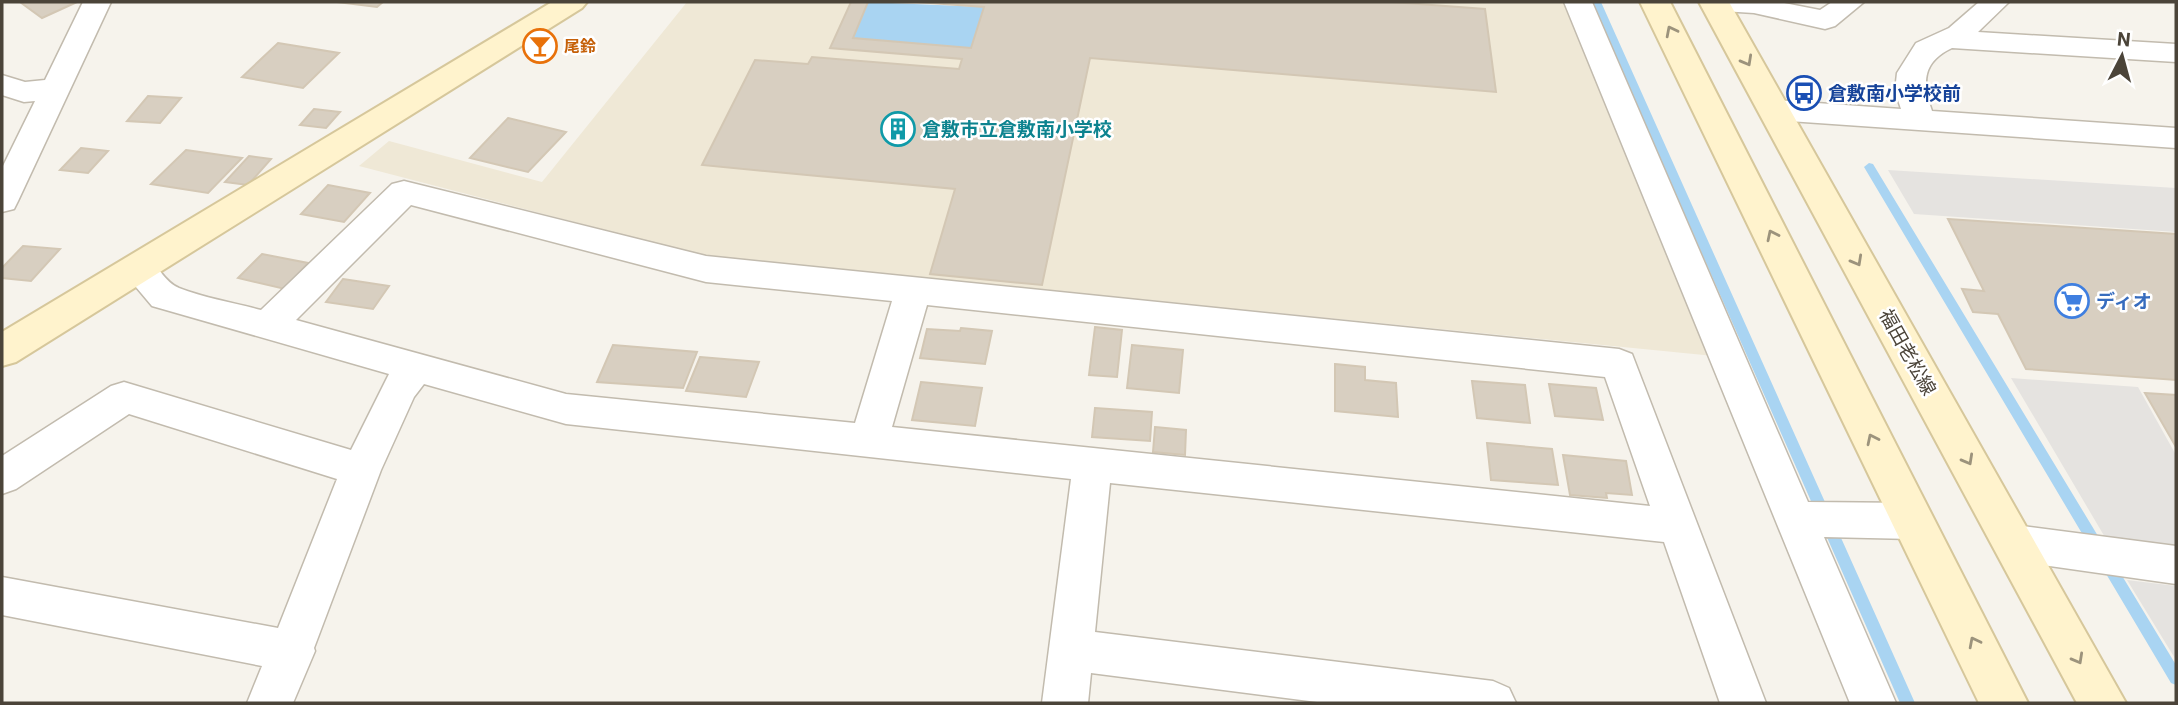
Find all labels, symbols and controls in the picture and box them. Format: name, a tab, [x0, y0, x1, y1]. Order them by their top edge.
north arrow	[2087, 21, 2157, 91]
one-way arrow	[1665, 26, 1679, 38]
bar icon: 尾鈴	[521, 27, 559, 65]
text: N	[2116, 27, 2132, 52]
place label: 尾鈴	[564, 37, 596, 56]
one-way arrow	[1739, 54, 1752, 67]
bus stop icon: 倉敷南小学校前	[1785, 74, 1823, 112]
place label: 倉敷南小学校前	[1828, 82, 1961, 105]
building icon: 倉敷市立倉敷南小学校	[879, 110, 917, 148]
place label: 倉敷市立倉敷南小学校	[922, 118, 1112, 141]
one-way arrow	[1766, 230, 1780, 242]
one-way arrow	[1849, 253, 1863, 266]
supermarket icon: ディオ	[2053, 282, 2091, 320]
place label: ディオ	[2096, 290, 2152, 313]
street label: 福田老松線	[1874, 305, 1941, 399]
one-way arrow	[1867, 434, 1881, 446]
one-way arrow	[1959, 452, 1973, 465]
one-way arrow	[1968, 637, 1982, 649]
one-way arrow	[2070, 651, 2083, 664]

